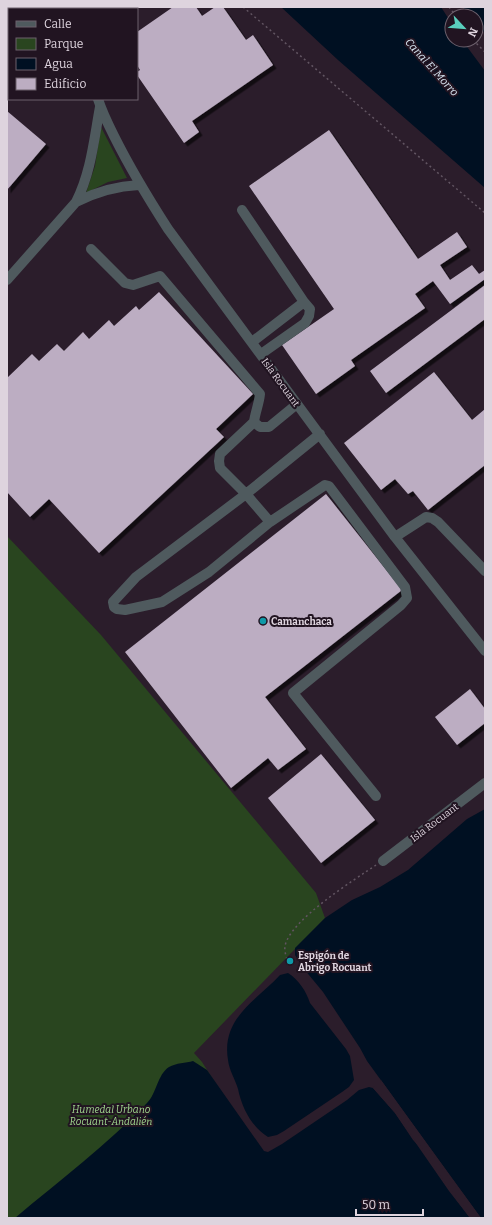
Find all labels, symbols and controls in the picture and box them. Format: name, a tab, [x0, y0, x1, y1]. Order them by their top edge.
legend	[8, 8, 138, 100]
north arrow	[444, 8, 484, 48]
text: Calle	[44, 17, 72, 31]
text: N	[465, 25, 480, 39]
water label: Canal El Morro	[402, 36, 461, 99]
text: Parque	[44, 37, 83, 51]
text: Agua	[44, 57, 73, 71]
text: Edificio	[44, 77, 86, 91]
street label: Isla Rocuant	[259, 356, 302, 409]
marker: Camanchaca	[258, 616, 268, 626]
place label: Camanchaca	[271, 616, 332, 628]
street label: Isla Rocuant	[408, 801, 461, 845]
place label: Espigón de Abrigo Rocuant	[298, 949, 372, 974]
marker: Espigón de Abrigo Rocuant	[285, 956, 295, 966]
park label: Humedal Urbano Rocuant-Andalién	[70, 1104, 152, 1128]
scale bar	[356, 1191, 423, 1217]
text: 50 m	[362, 1198, 391, 1212]

